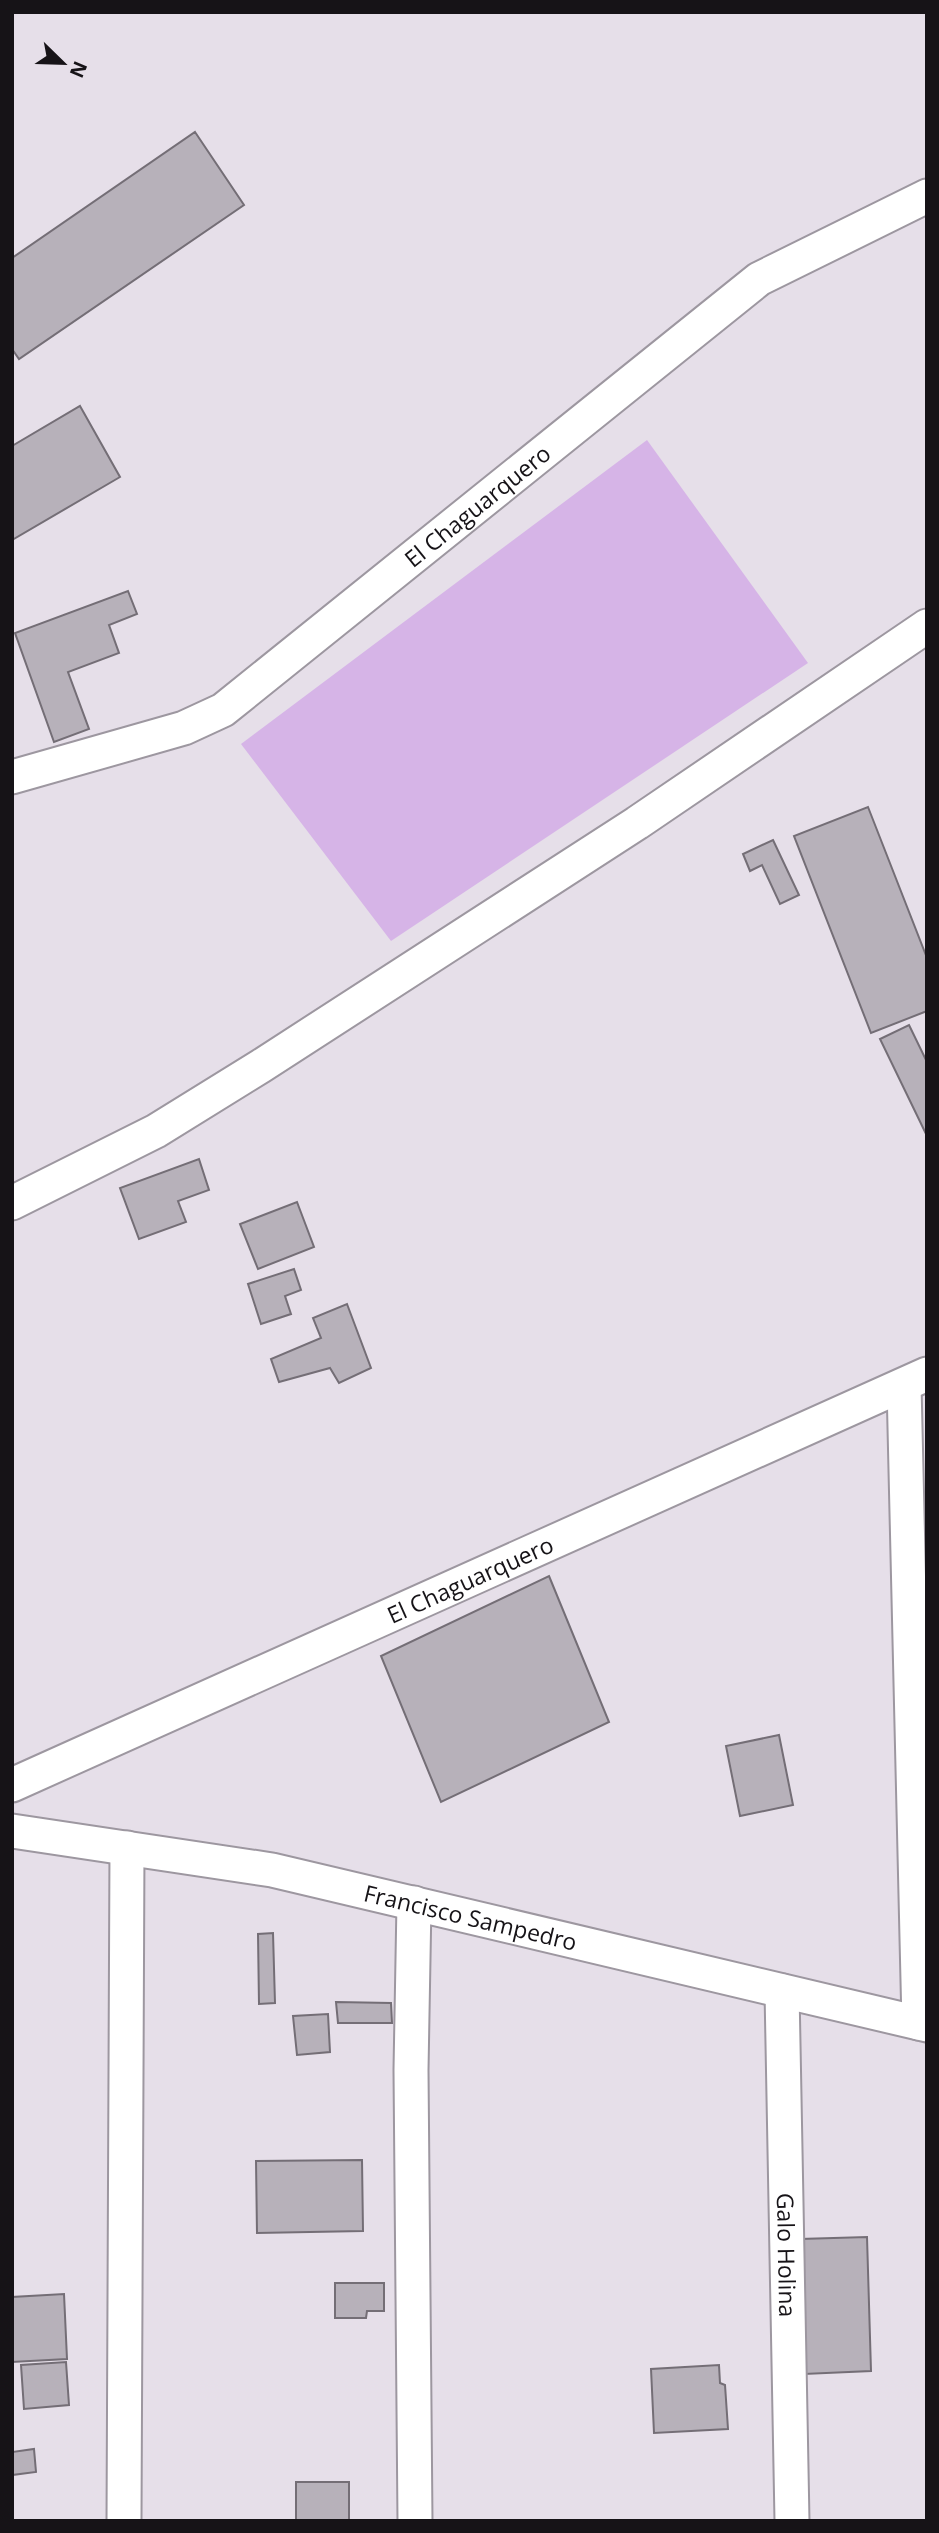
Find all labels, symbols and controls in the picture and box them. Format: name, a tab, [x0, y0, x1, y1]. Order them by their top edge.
north arrow	[28, 28, 98, 98]
text: N	[64, 57, 94, 82]
street label: El Chaguarquero	[397, 437, 557, 574]
street label: El Chaguarquero	[382, 1528, 558, 1631]
street label: Francisco Sampedro	[361, 1876, 580, 1958]
street label: Galo Holina	[770, 2192, 804, 2317]

